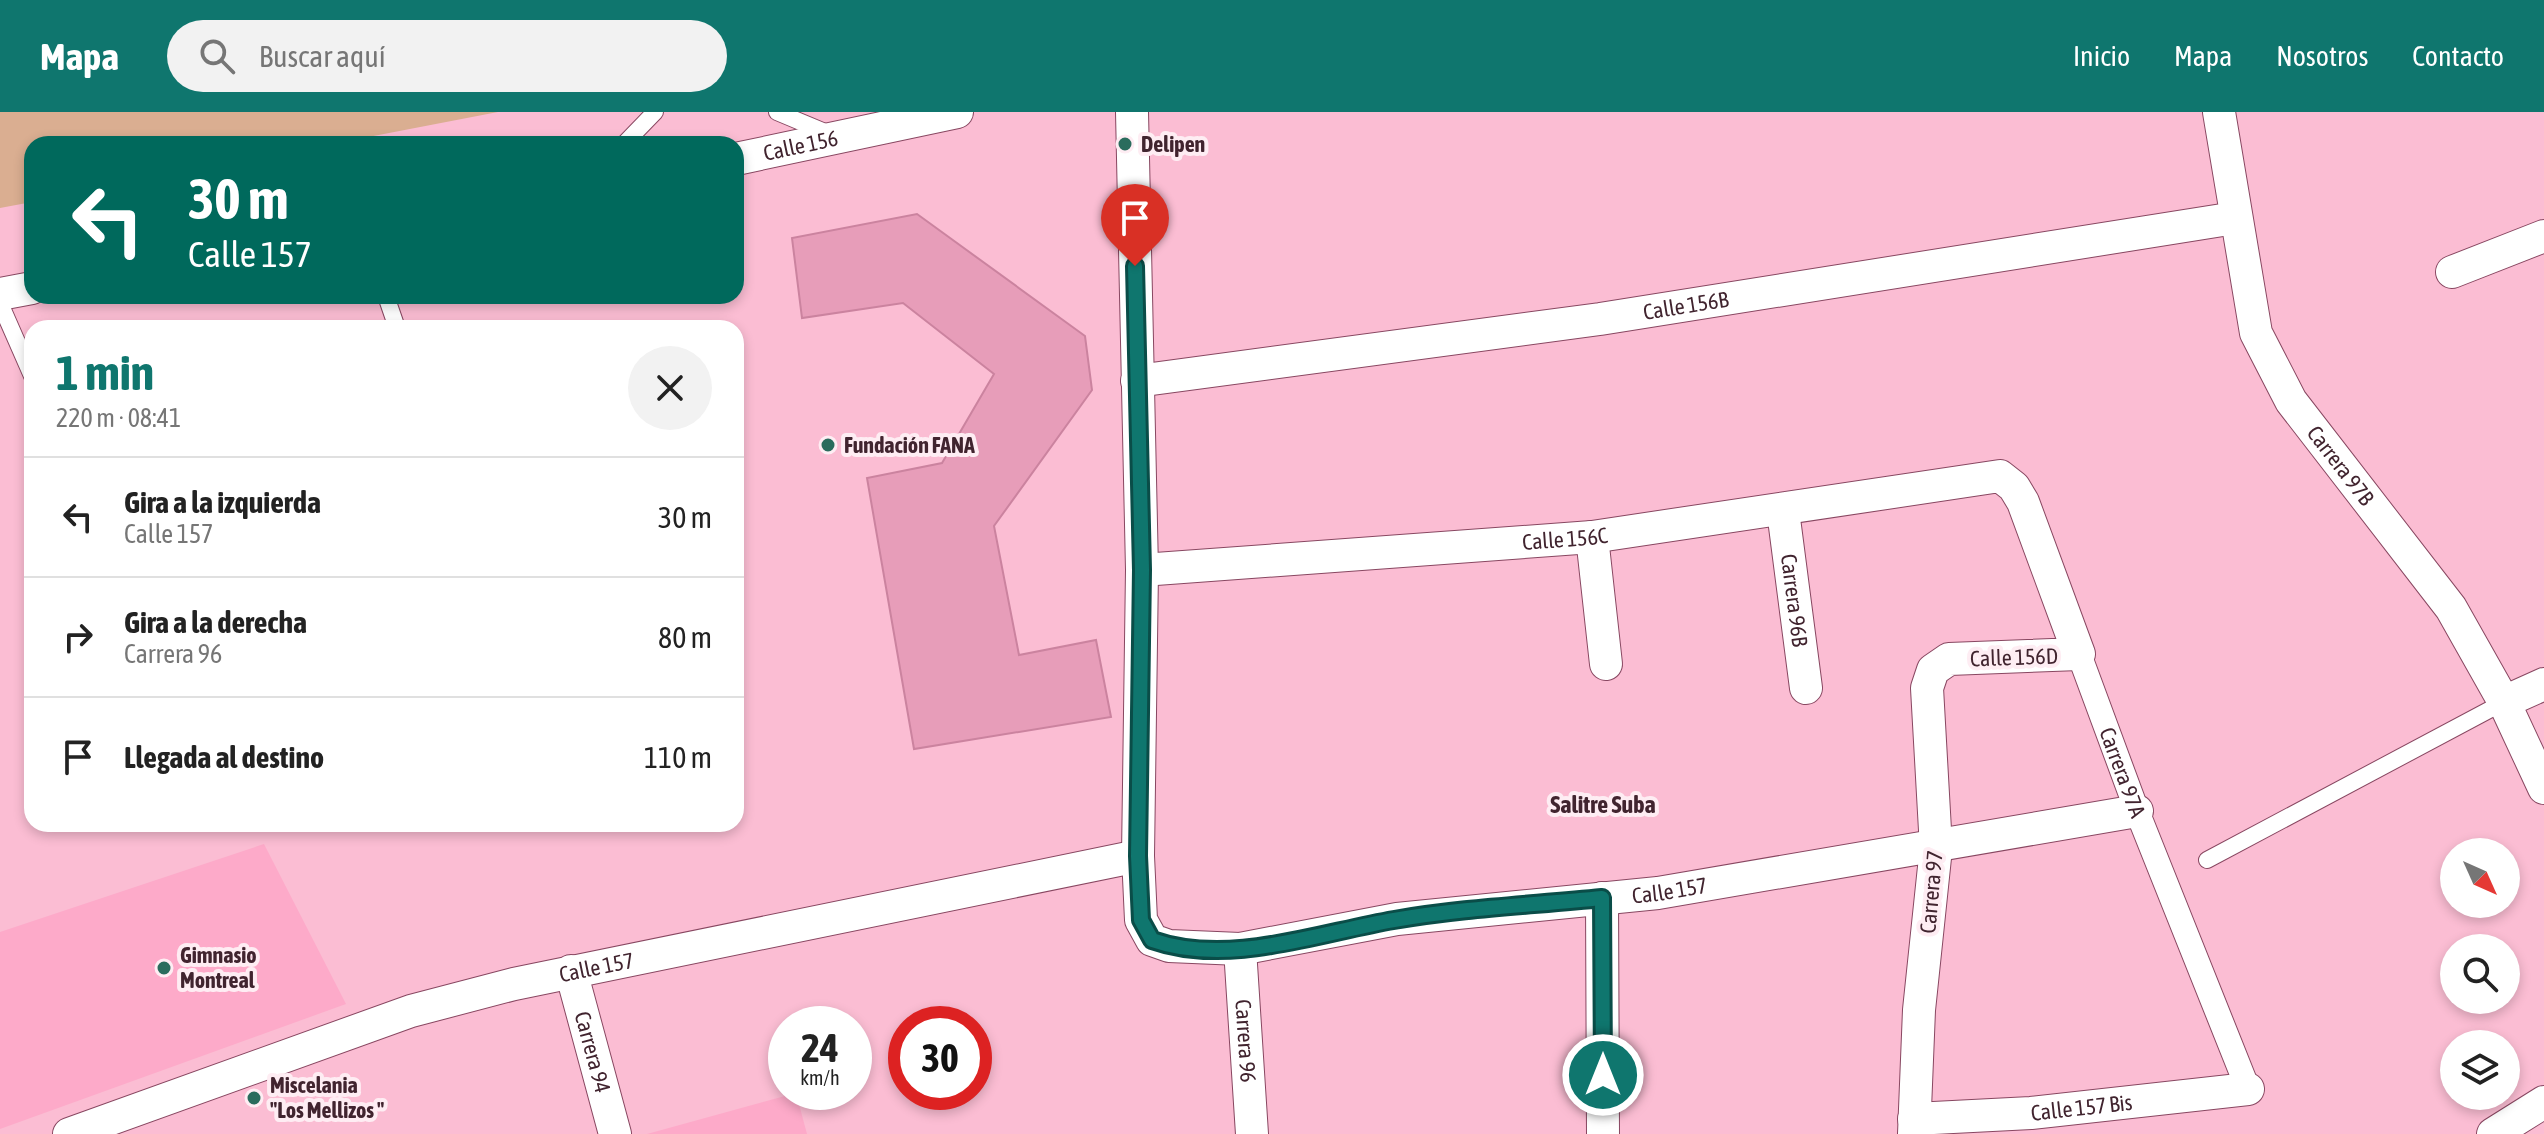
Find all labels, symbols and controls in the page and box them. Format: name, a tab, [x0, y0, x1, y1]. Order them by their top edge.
search box	[167, 20, 727, 92]
icon: search	[195, 34, 239, 78]
text: Mapa	[40, 35, 119, 78]
text: Buscar aquí	[259, 39, 386, 73]
text: Inicio	[2073, 40, 2130, 72]
text: Mapa	[2174, 40, 2232, 72]
text: Nosotros	[2276, 40, 2368, 72]
text: Contacto	[2412, 40, 2504, 72]
street label: Calle 156	[761, 125, 840, 166]
place label: Delipen	[1141, 131, 1205, 157]
marker: Delipen	[1116, 135, 1134, 153]
text: 30 m	[188, 167, 289, 231]
icon: left	[56, 168, 160, 272]
pin	[1101, 184, 1169, 266]
icon: arrive	[1113, 196, 1157, 240]
text: Calle 157	[188, 233, 312, 275]
street label: Calle 156B	[1641, 286, 1731, 325]
text: 1 min	[56, 345, 154, 400]
button: close	[628, 346, 712, 430]
text: 220 m · 08:41	[56, 403, 181, 433]
street label: Carrera 97B	[2302, 420, 2380, 511]
place label: Fundación FANA	[844, 432, 975, 458]
marker: Fundación FANA	[819, 436, 837, 454]
text: Gira a la izquierda	[124, 485, 321, 519]
icon: left	[56, 495, 100, 539]
text: 30 m	[658, 500, 712, 534]
text: Calle 157	[124, 519, 213, 549]
street label: Calle 156C	[1521, 522, 1609, 555]
street label: Carrera 96B	[1776, 552, 1814, 649]
text: Gira a la derecha	[124, 605, 307, 639]
icon: right	[56, 615, 100, 659]
text: 80 m	[658, 620, 712, 654]
text: Carrera 96	[124, 639, 222, 669]
street label: Calle 156D	[1970, 642, 2058, 672]
street label: Carrera 97A	[2094, 724, 2151, 821]
icon: arrive	[56, 735, 100, 779]
text: Llegada al destino	[124, 740, 324, 774]
text: 110 m	[644, 740, 712, 774]
district label: Salitre Suba	[1550, 791, 1656, 818]
north arrow	[2440, 838, 2520, 918]
map controls	[2440, 838, 2520, 1110]
street label: Carrera 97	[1914, 849, 1948, 935]
street label: Calle 157	[1631, 872, 1709, 909]
button: search	[2440, 934, 2520, 1014]
place label: Gimnasio Montreal	[180, 942, 257, 993]
street label: Calle 157	[557, 947, 636, 987]
marker: Gimnasio Montreal	[155, 959, 173, 977]
street label: Carrera 96	[1230, 998, 1262, 1083]
speed limit sign: 30	[888, 1006, 992, 1110]
street label: Carrera 94	[570, 1009, 616, 1096]
text: 24	[801, 1025, 839, 1070]
button: layers	[2440, 1030, 2520, 1110]
position arrow	[1561, 1033, 1645, 1117]
text: km/h	[800, 1066, 840, 1089]
place label: Miscelania "Los Mellizos "	[270, 1072, 384, 1123]
marker: Miscelania "Los Mellizos "	[245, 1089, 263, 1107]
street label: Calle 157 Bis	[2029, 1089, 2134, 1126]

